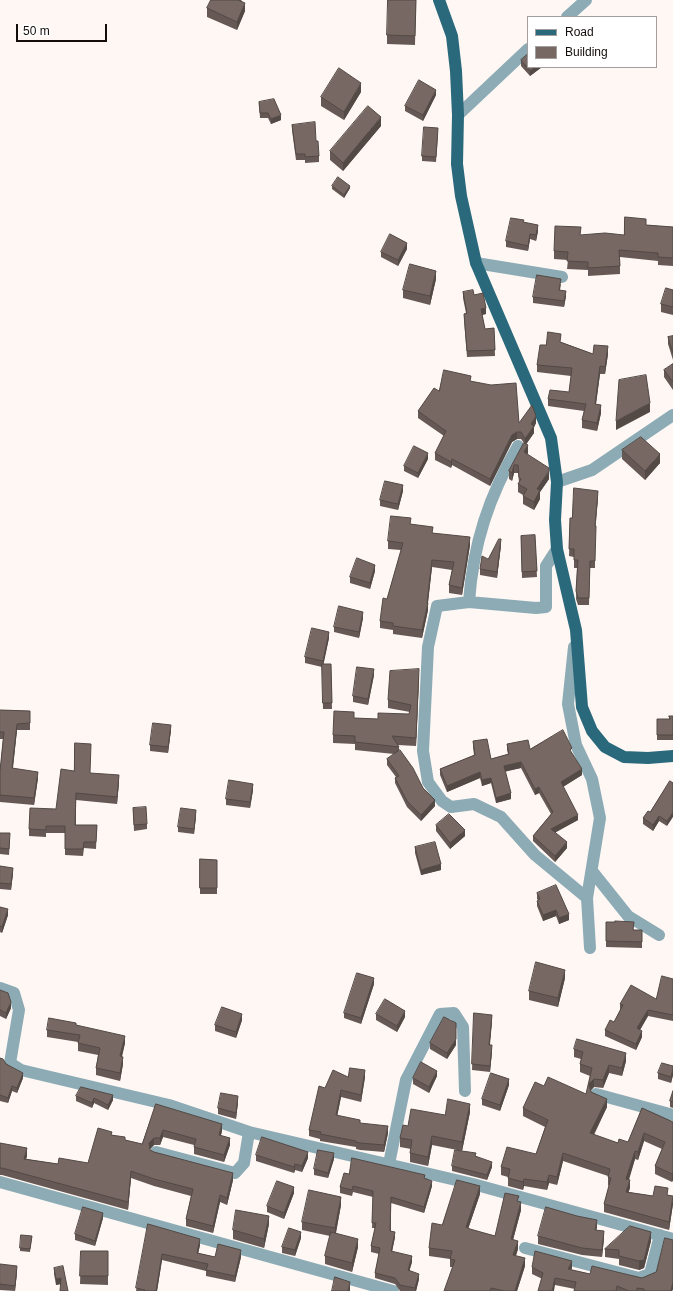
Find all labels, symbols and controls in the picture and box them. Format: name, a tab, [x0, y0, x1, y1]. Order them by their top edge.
scale bar	[18, 16, 109, 42]
legend	[527, 16, 657, 68]
text: 50 m	[23, 24, 50, 38]
text: Road	[565, 25, 594, 39]
text: Building	[565, 45, 608, 59]

